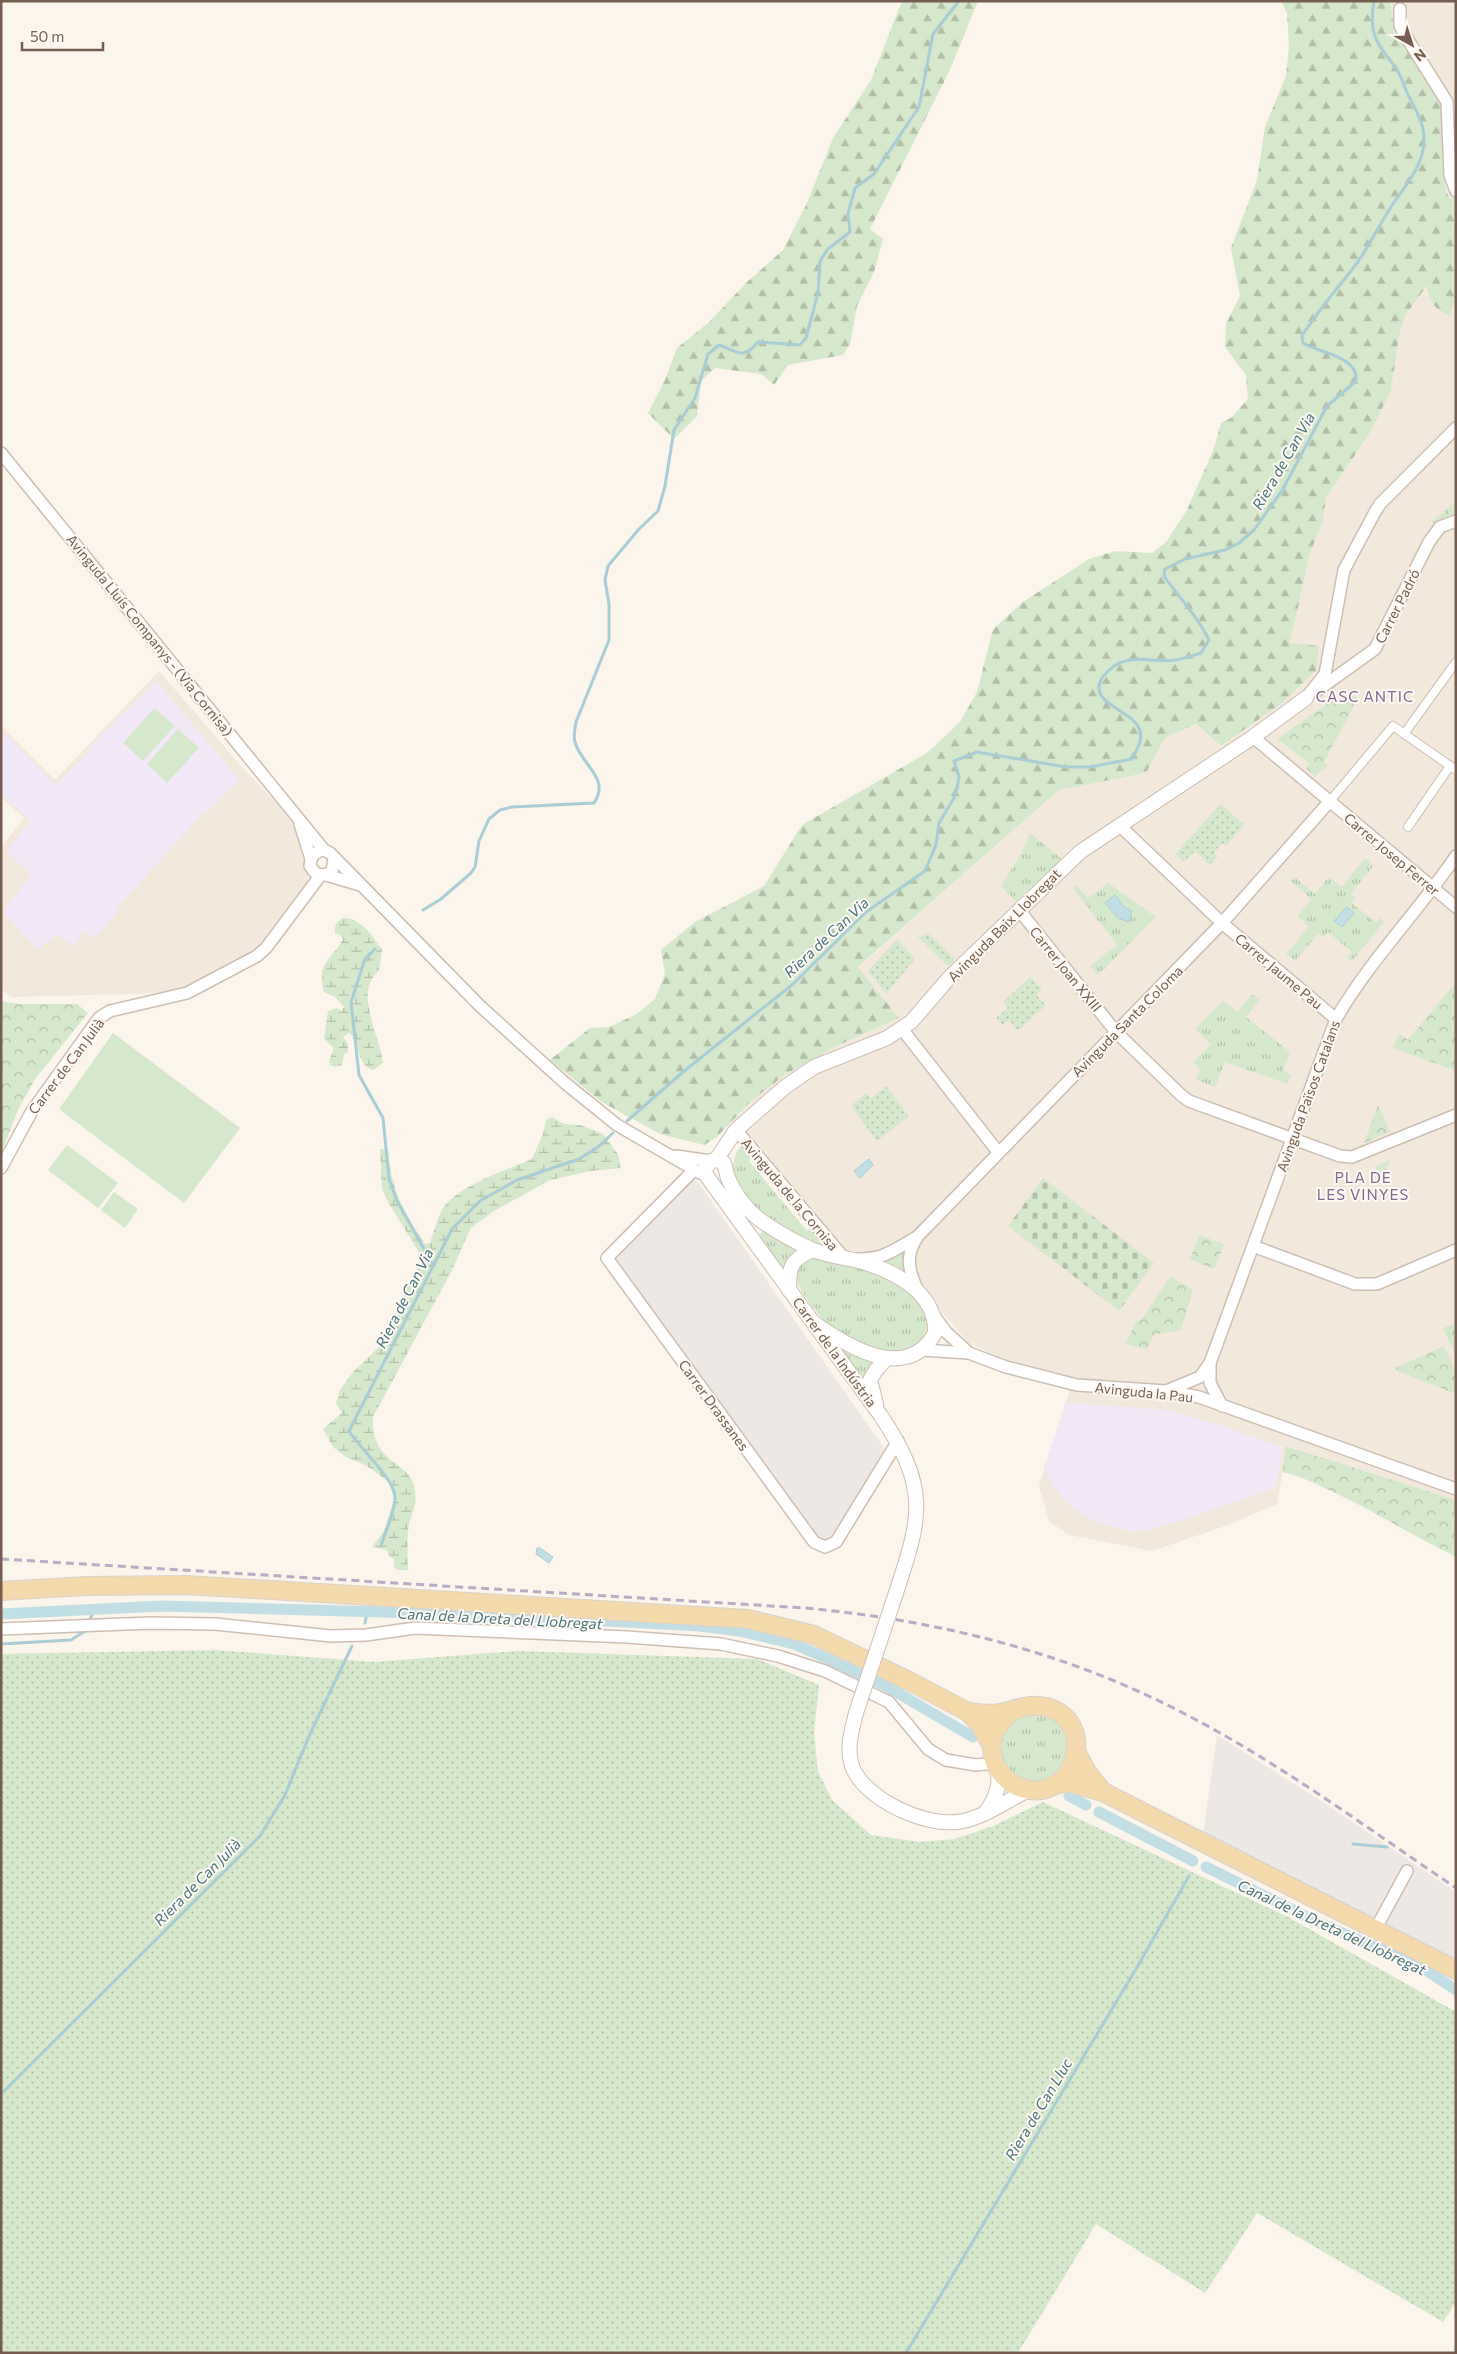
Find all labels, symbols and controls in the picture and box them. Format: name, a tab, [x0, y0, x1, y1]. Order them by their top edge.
scale bar	[22, 20, 104, 52]
north arrow	[1387, 20, 1437, 70]
text: 50 m	[30, 27, 64, 45]
text: N	[1411, 46, 1430, 65]
water label: Riera de Can Via	[1248, 409, 1318, 513]
street label: Avinguda Lluís Companys - (Via Cornisa)	[63, 531, 237, 739]
street label: Carrer Padró	[1371, 566, 1423, 646]
district label: CASC ANTIC	[1316, 687, 1414, 705]
street label: Carrer Josep Ferrer	[1341, 809, 1444, 899]
street label: Avinguda Baix Llobregat	[944, 865, 1064, 985]
water label: Riera de Can Via	[780, 893, 872, 981]
street label: Carrer Joan XXIII	[1026, 923, 1106, 1015]
street label: Carrer Jaume Pau	[1232, 929, 1326, 1013]
street label: Avinguda Santa Coloma	[1068, 962, 1186, 1080]
street label: Carrer de Can Julià	[24, 1015, 108, 1117]
street label: Avinguda Països Catalans	[1273, 1018, 1343, 1174]
street label: Avinguda de la Cornisa	[738, 1134, 842, 1254]
district label: PLA DE LES VINYES	[1317, 1168, 1409, 1203]
water label: Riera de Can Via	[371, 1245, 437, 1351]
street label: Carrer de la Indústria	[789, 1294, 881, 1410]
street label: Carrer Drassanes	[675, 1356, 753, 1454]
street label: Avinguda la Pau	[1094, 1378, 1194, 1406]
water label: Canal de la Dreta del Llobregat	[397, 1604, 604, 1632]
water label: Riera de Can Julià	[150, 1835, 244, 1929]
water label: Canal de la Dreta del Llobregat	[1235, 1875, 1430, 1979]
water label: Riera de Can Lluc	[1001, 2054, 1076, 2163]

